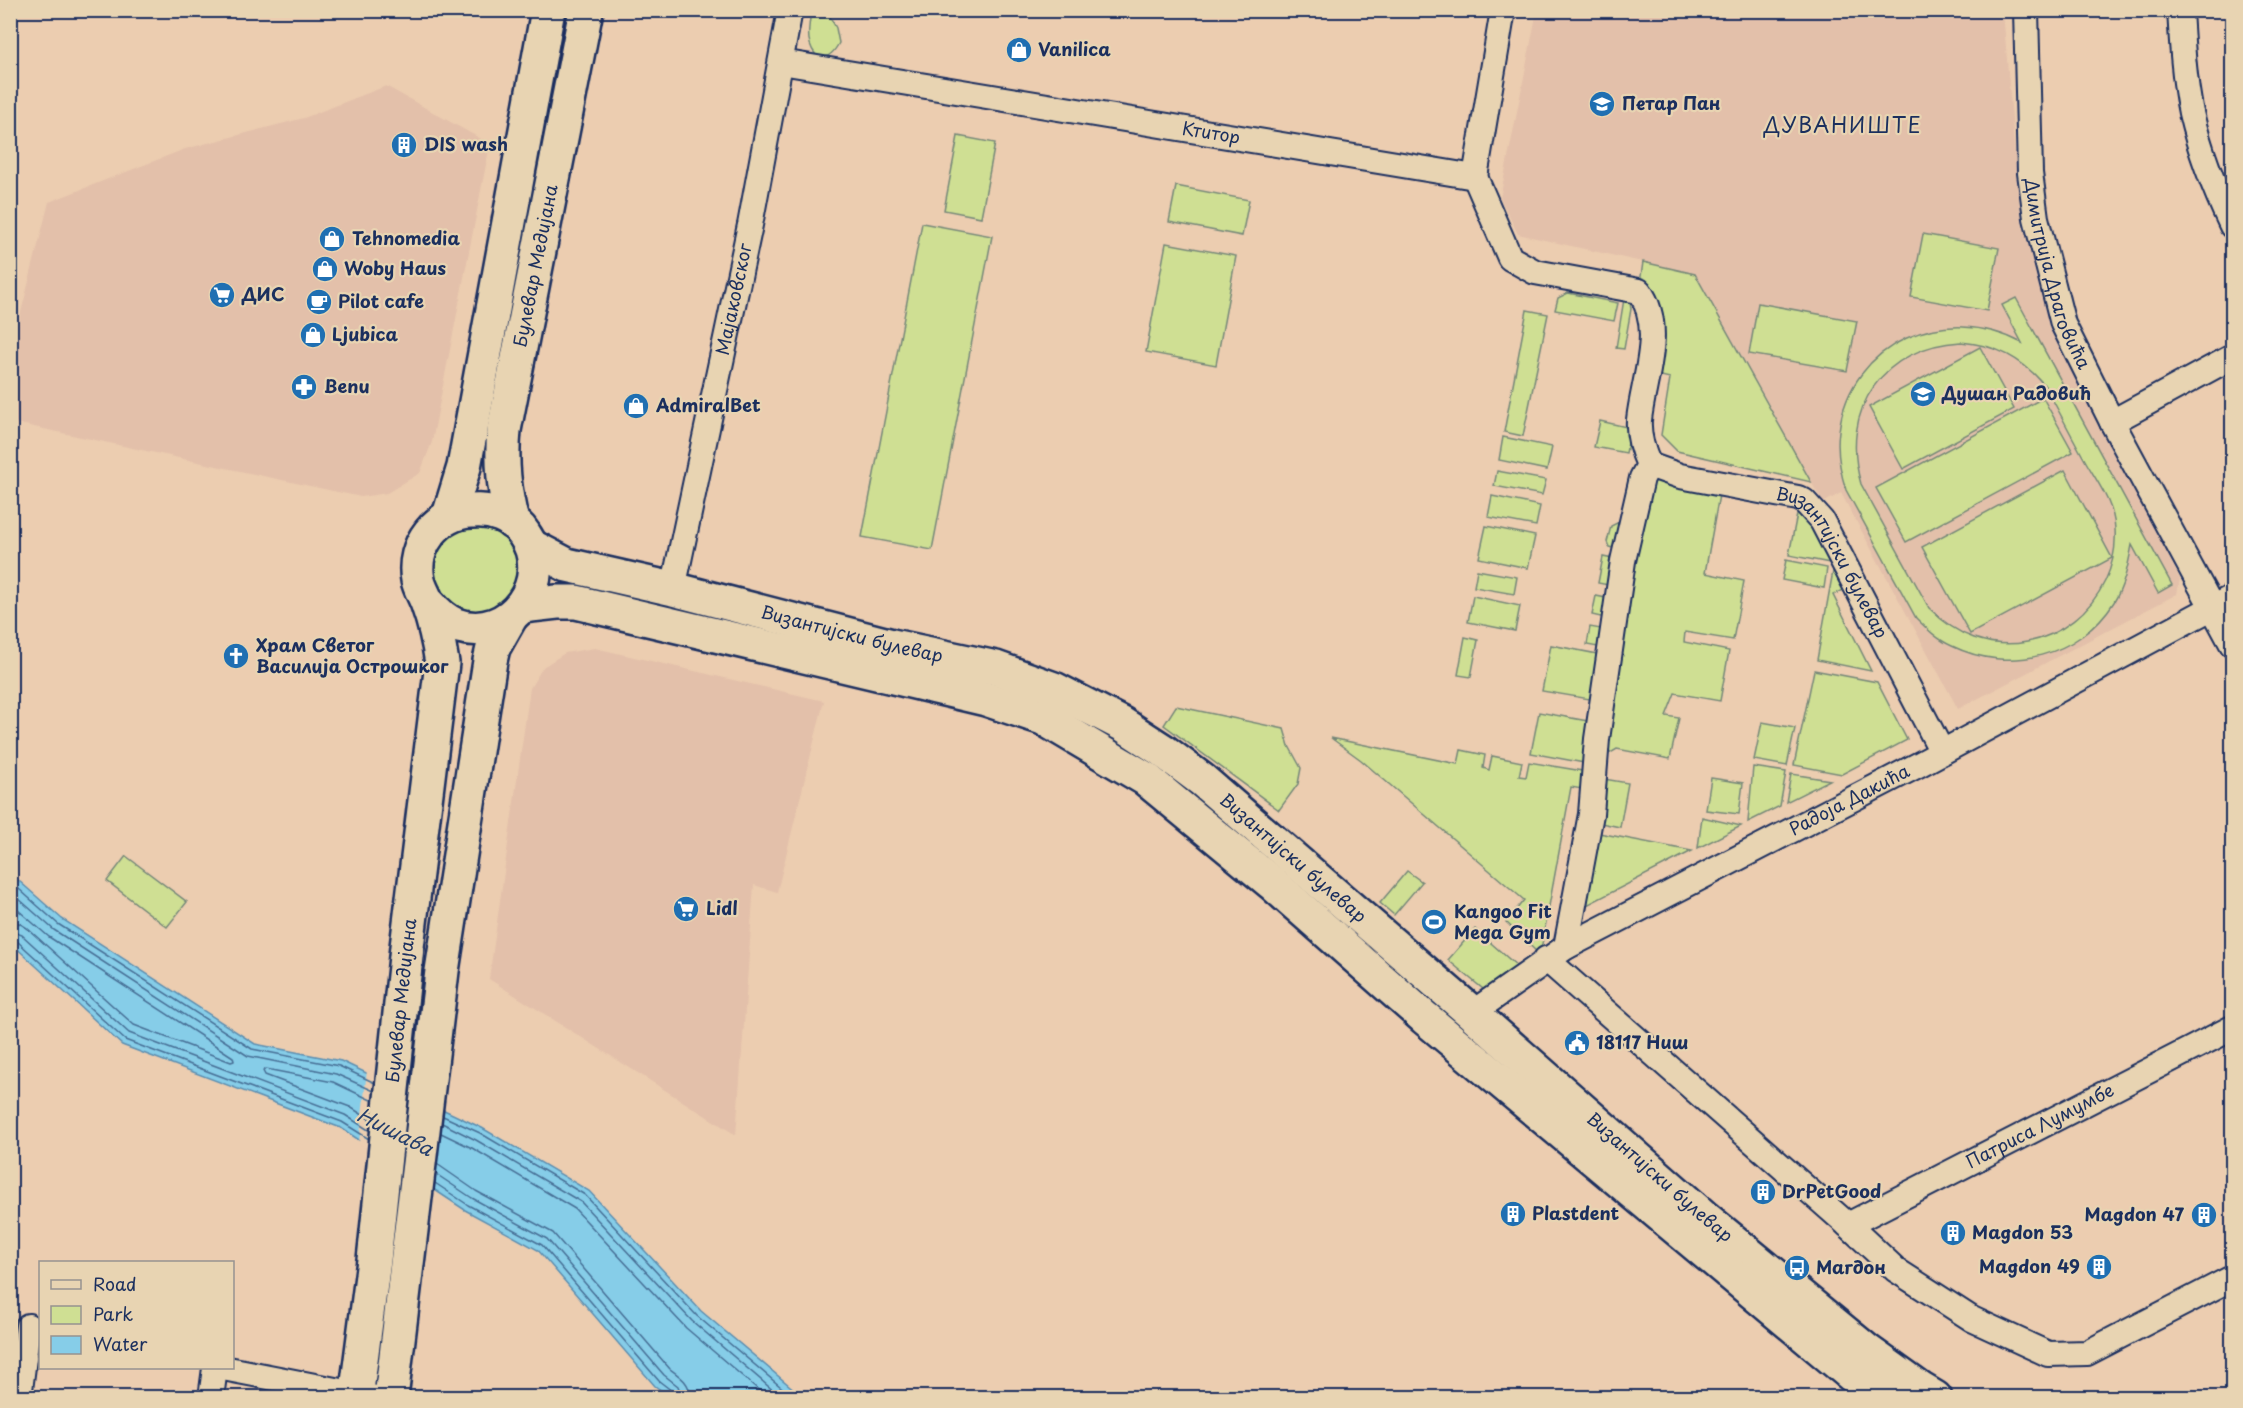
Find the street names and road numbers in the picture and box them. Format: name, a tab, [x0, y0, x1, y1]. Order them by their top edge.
street label: Ктитор	[1180, 114, 1243, 150]
street label: Димитрија Драговића	[2019, 176, 2099, 374]
street label: Булевар Медијана	[505, 181, 564, 349]
street label: Мајаковског	[708, 240, 758, 357]
street label: Византијски булевар	[1774, 479, 1896, 643]
street label: Византијски булевар	[758, 597, 946, 668]
street label: Радоја Дакића	[1784, 756, 1914, 842]
street label: Византијски булевар	[1214, 786, 1373, 929]
street label: Булевар Медијана	[378, 916, 423, 1084]
street label: Патриса Лумумбе	[1961, 1076, 2118, 1174]
street label: Византијски булевар	[1581, 1105, 1740, 1248]

